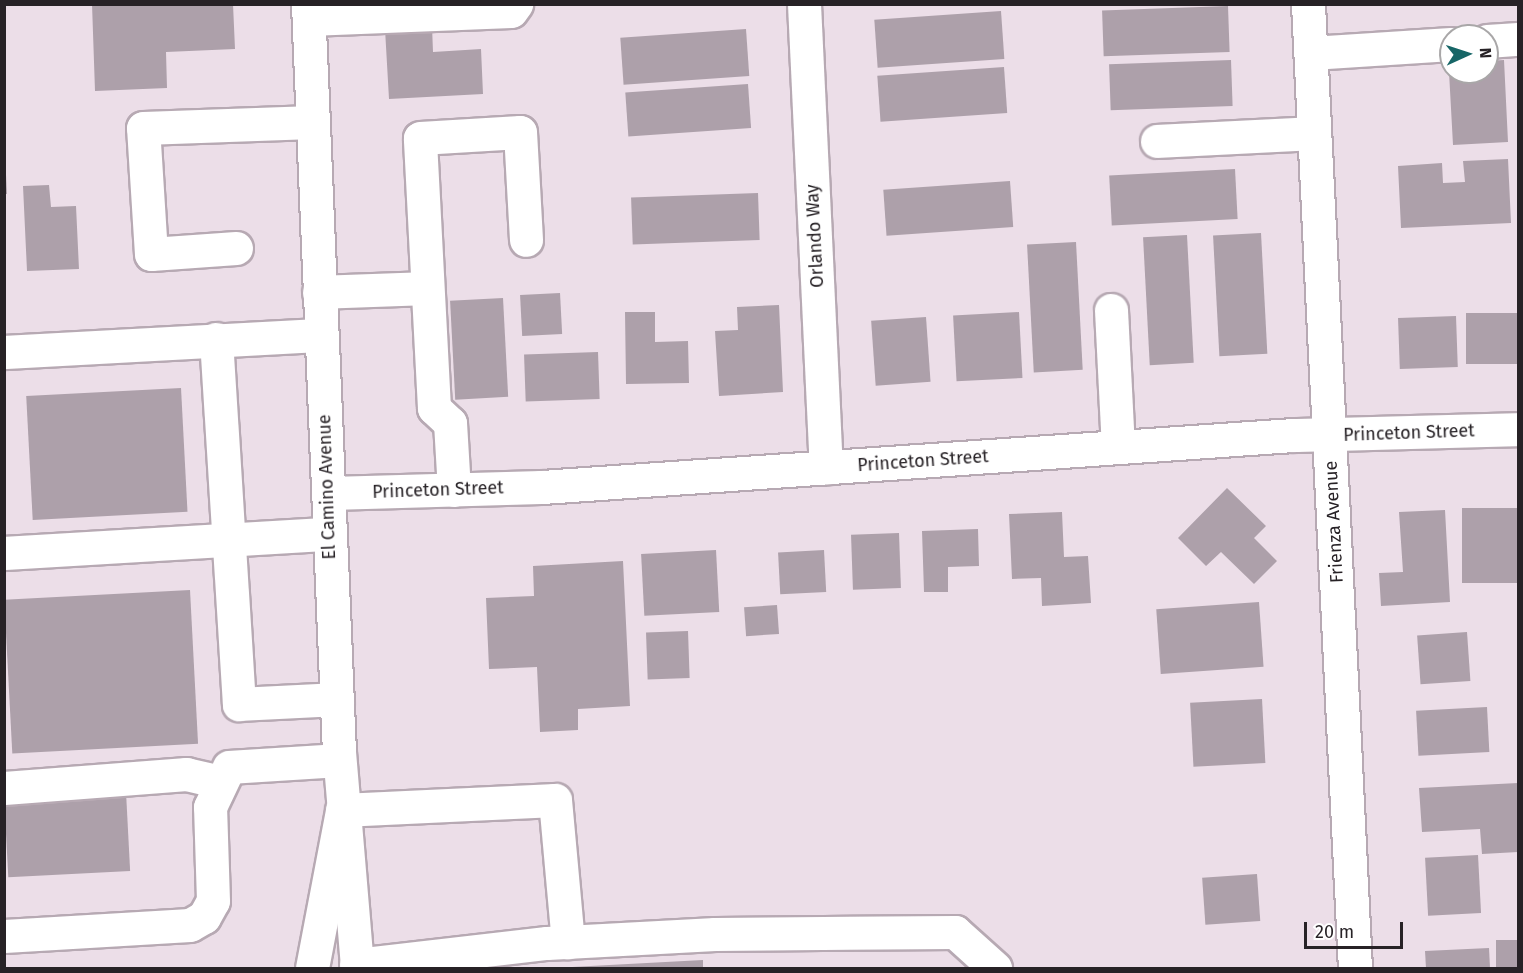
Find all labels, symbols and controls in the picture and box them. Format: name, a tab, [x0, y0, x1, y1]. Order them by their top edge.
north arrow	[1439, 24, 1499, 84]
text: N	[1476, 47, 1495, 59]
street label: Orlando Way	[802, 184, 828, 288]
street label: El Camino Avenue	[314, 414, 340, 560]
street label: Princeton Street	[1343, 420, 1475, 446]
street label: Princeton Street	[857, 446, 989, 476]
street label: Frienza Avenue	[1320, 460, 1348, 584]
street label: Princeton Street	[372, 477, 504, 503]
scale bar	[1307, 910, 1406, 948]
text: 20 m	[1315, 921, 1354, 943]

